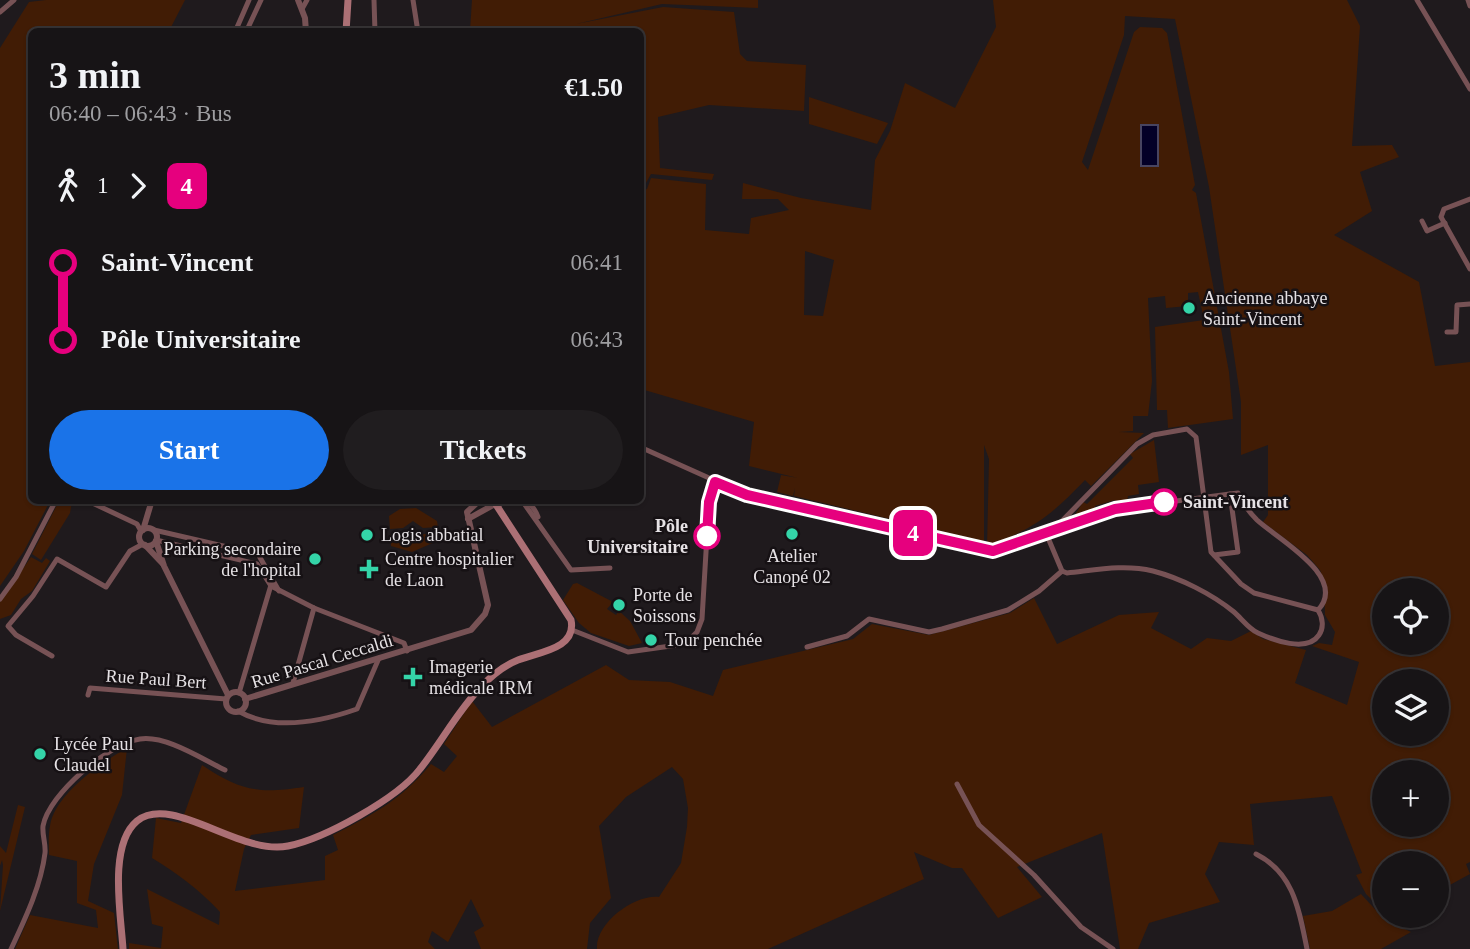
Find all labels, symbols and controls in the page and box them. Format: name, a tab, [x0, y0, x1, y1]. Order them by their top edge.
text: 3 min	[49, 54, 141, 96]
text: €1.50	[565, 73, 623, 102]
text: 06:40 – 06:43 · Bus	[49, 101, 232, 126]
icon: walk	[49, 167, 87, 205]
icon: forward	[119, 167, 157, 205]
text: 1	[97, 173, 109, 198]
text: 4	[181, 173, 193, 199]
text: Saint-Vincent	[101, 248, 253, 277]
text: 06:41	[571, 250, 623, 275]
place label: Ancienne abbaye Saint-Vincent	[1203, 288, 1327, 329]
marker: Ancienne abbaye Saint-Vincent	[1181, 300, 1197, 316]
text: Pôle Universitaire	[101, 325, 301, 354]
text: 06:43	[571, 327, 623, 352]
button: Start	[49, 410, 329, 490]
button: Tickets	[343, 410, 623, 490]
marker: Saint-Vincent	[1151, 489, 1177, 515]
place label: Saint-Vincent	[1183, 492, 1288, 512]
line badge: 4	[890, 510, 936, 556]
place label: Pôle Universitaire	[587, 516, 688, 557]
text: 4	[907, 520, 919, 546]
marker: Pôle Universitaire	[694, 523, 720, 549]
place label: Logis abbatial	[381, 525, 483, 545]
marker: Atelier Canopé 02	[784, 526, 800, 542]
marker: Logis abbatial	[359, 527, 375, 543]
place label: Parking secondaire de l'hopital	[164, 539, 301, 580]
place label: Atelier Canopé 02	[753, 546, 831, 587]
place label: Centre hospitalier de Laon	[385, 549, 513, 590]
marker: Parking secondaire de l'hopital	[307, 551, 323, 567]
marker: Centre hospitalier de Laon	[359, 559, 379, 579]
map controls	[1372, 578, 1449, 928]
button: locate	[1372, 578, 1449, 655]
place label: Porte de Soissons	[633, 585, 696, 626]
marker: Porte de Soissons	[611, 597, 627, 613]
street label: Rue Pascal Ceccaldi	[249, 630, 395, 692]
place label: Tour penchée	[665, 630, 762, 650]
marker: Tour penchée	[643, 632, 659, 648]
place label: Imagerie médicale IRM	[429, 657, 532, 698]
street label: Rue Paul Bert	[105, 666, 207, 692]
marker: Imagerie médicale IRM	[403, 667, 423, 687]
button: layers	[1372, 669, 1449, 746]
place label: Lycée Paul Claudel	[54, 734, 133, 775]
marker: Lycée Paul Claudel	[32, 746, 48, 762]
button: +	[1372, 760, 1449, 837]
button: −	[1372, 851, 1449, 928]

